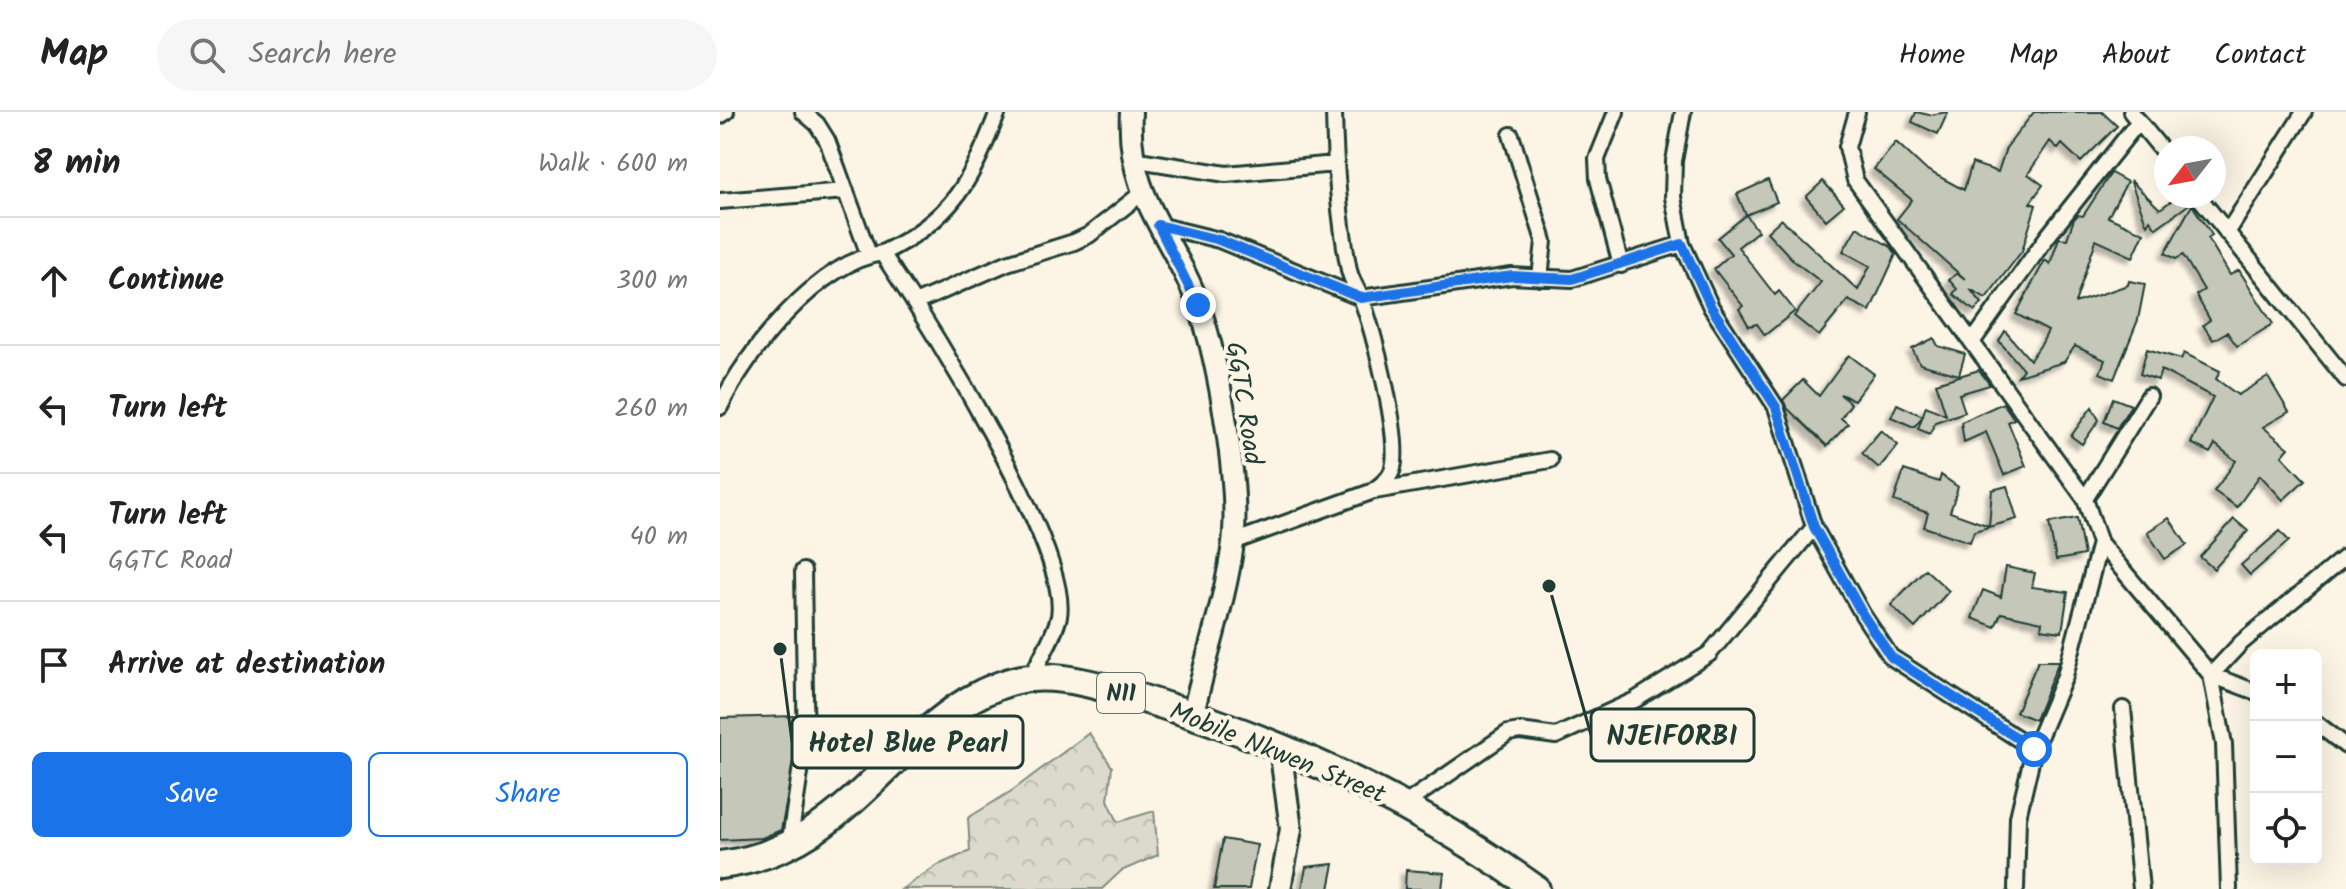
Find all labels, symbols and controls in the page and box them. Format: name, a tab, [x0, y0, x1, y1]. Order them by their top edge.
search box	[157, 19, 717, 91]
text: Map	[40, 25, 109, 85]
text: Search here	[249, 31, 396, 79]
icon: search	[185, 33, 229, 77]
text: Home	[1899, 33, 1965, 78]
text: Map	[2009, 33, 2058, 78]
text: About	[2102, 33, 2170, 78]
text: Contact	[2214, 33, 2306, 78]
north arrow	[2154, 136, 2226, 208]
text: 8 min	[32, 137, 121, 191]
text: Walk · 600 m	[538, 143, 688, 185]
text: Continue	[108, 257, 224, 305]
icon: ahead	[32, 259, 76, 303]
text: 300 m	[616, 260, 688, 302]
route end	[1180, 287, 1216, 323]
street label: GGTC Road	[1213, 339, 1274, 469]
text: Turn left	[108, 385, 227, 433]
icon: left	[32, 387, 76, 431]
text: 260 m	[614, 388, 688, 430]
text: Turn left	[108, 492, 227, 540]
icon: left	[32, 515, 76, 559]
text: 40 m	[630, 516, 688, 558]
text: GGTC Road	[108, 540, 232, 582]
text: Arrive at destination	[108, 641, 385, 689]
icon: arrive	[32, 643, 76, 687]
map controls	[2250, 649, 2322, 865]
button: +	[2250, 649, 2322, 721]
road number: N11	[1097, 673, 1145, 713]
street label: Mobile Nkwen Street	[1163, 691, 1393, 817]
callout: NJEIFORBI	[1591, 709, 1754, 761]
text: NJEIFORBI	[1607, 715, 1738, 760]
callout: Hotel Blue Pearl	[792, 716, 1023, 768]
button: −	[2250, 721, 2322, 793]
text: Hotel Blue Pearl	[808, 722, 1008, 767]
route start	[2016, 731, 2052, 767]
button: Save	[32, 752, 352, 837]
button: Share	[368, 752, 688, 837]
button: locate	[2250, 793, 2322, 865]

